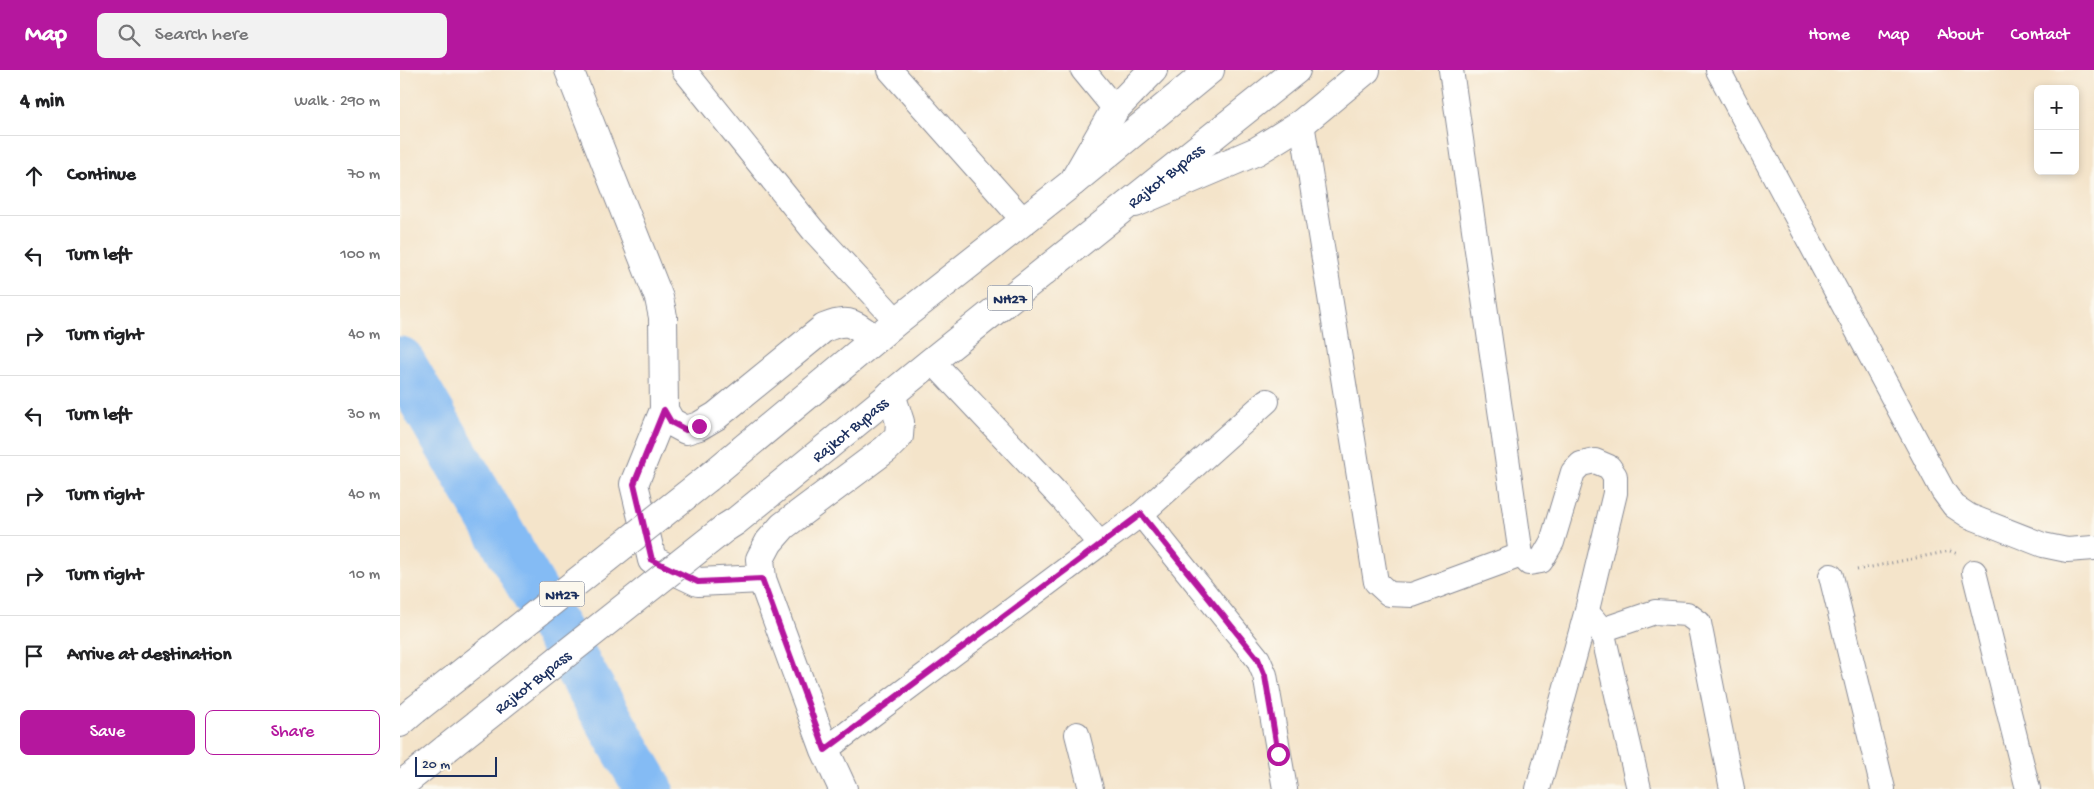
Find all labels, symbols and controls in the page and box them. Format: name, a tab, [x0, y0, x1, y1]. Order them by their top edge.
search box	[97, 13, 447, 58]
text: Map	[25, 21, 67, 50]
icon: search	[115, 21, 143, 49]
text: Search here	[155, 24, 248, 47]
text: Home	[1808, 25, 1850, 46]
text: Map	[1878, 25, 1909, 46]
text: About	[1937, 25, 1983, 46]
text: Contact	[2011, 25, 2069, 46]
map controls	[2034, 85, 2079, 175]
button: +	[2034, 85, 2079, 130]
text: 4 min	[20, 90, 64, 115]
text: Walk · 290 m	[294, 93, 380, 112]
button: −	[2034, 130, 2079, 175]
street label: Rajkot Bypass	[1125, 141, 1210, 214]
icon: ahead	[20, 162, 48, 190]
text: Continue	[67, 164, 136, 187]
text: 70 m	[347, 166, 380, 185]
icon: left	[20, 242, 48, 270]
text: Turn left	[67, 244, 131, 267]
text: 100 m	[340, 246, 380, 265]
road number: NH27	[988, 286, 1032, 310]
icon: right	[20, 322, 48, 350]
text: Turn right	[67, 324, 143, 347]
text: 40 m	[348, 326, 380, 345]
street label: Rajkot Bypass	[810, 394, 894, 468]
icon: left	[20, 402, 48, 430]
text: Turn left	[67, 404, 131, 427]
text: 30 m	[347, 406, 380, 425]
route end	[688, 415, 711, 438]
icon: right	[20, 482, 48, 510]
text: Turn right	[67, 484, 143, 507]
text: 40 m	[348, 486, 380, 505]
icon: right	[20, 562, 48, 590]
text: Turn right	[67, 564, 143, 587]
text: 10 m	[349, 566, 380, 585]
road number: NH27	[540, 582, 584, 606]
icon: arrive	[20, 642, 48, 670]
text: Arrive at destination	[67, 644, 231, 667]
street label: Rajkot Bypass	[492, 647, 577, 720]
button: Save	[20, 710, 195, 755]
button: Share	[205, 710, 380, 755]
route start	[1267, 743, 1290, 766]
scale bar	[415, 754, 498, 777]
text: 20 m	[422, 757, 450, 774]

